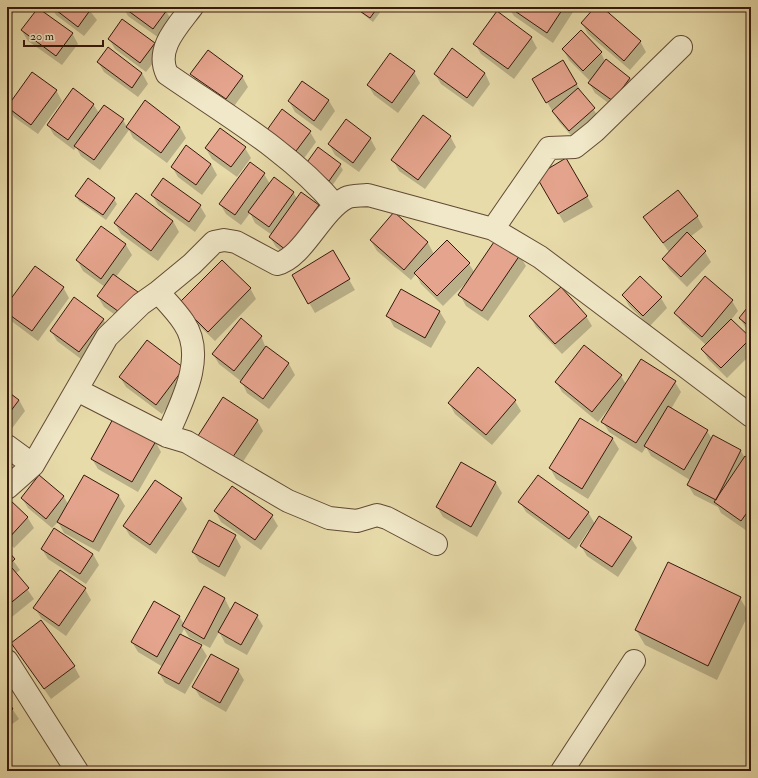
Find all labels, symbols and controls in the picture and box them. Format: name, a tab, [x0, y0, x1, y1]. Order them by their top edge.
scale bar	[24, 22, 103, 48]
text: 20 m	[30, 29, 55, 44]

